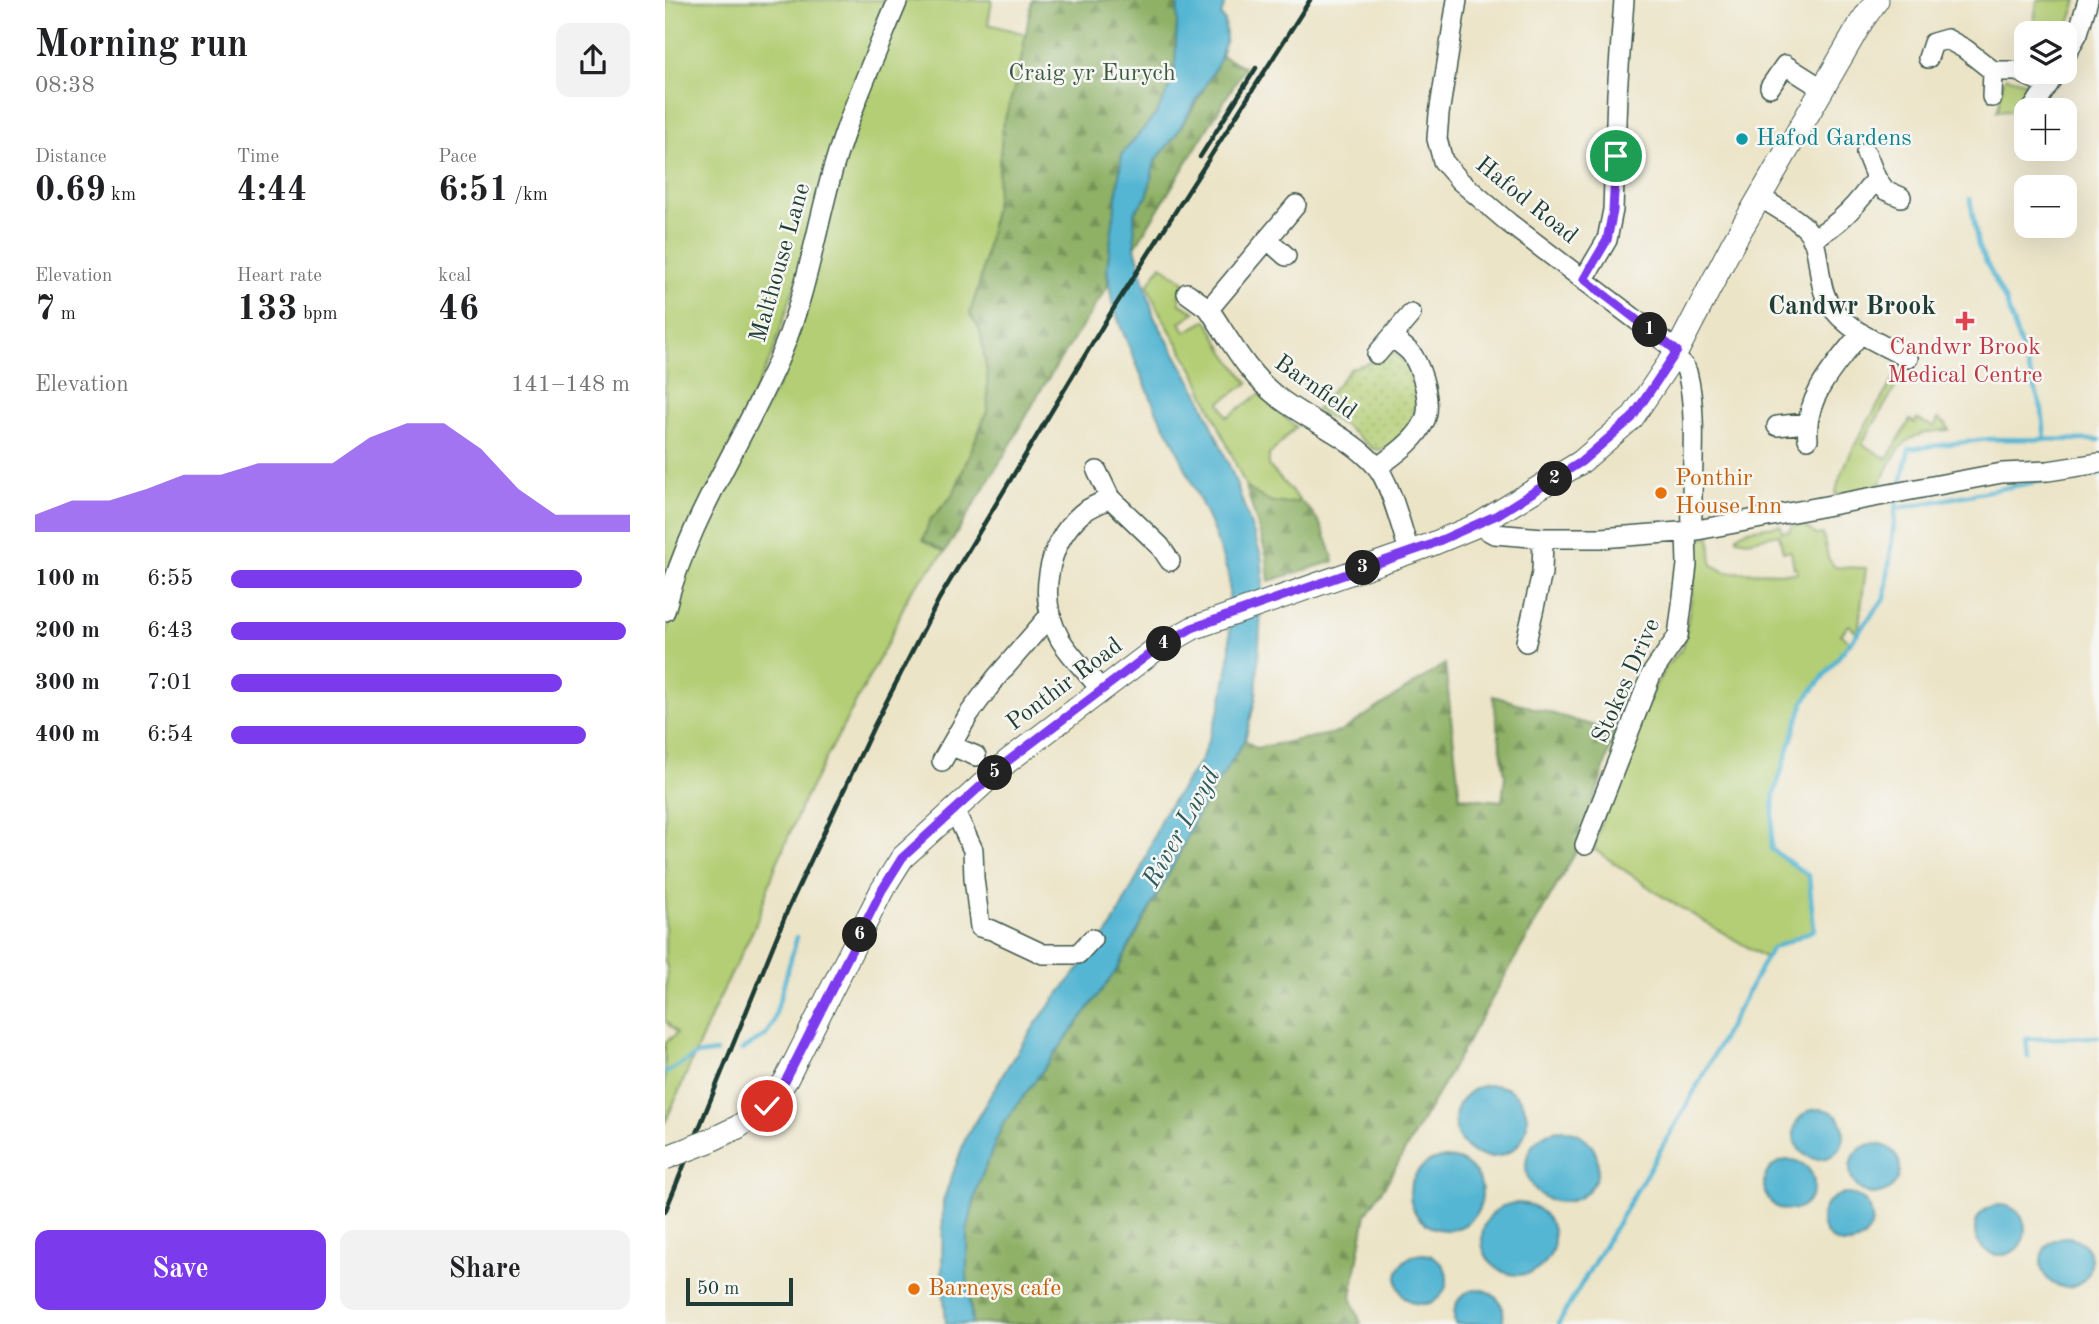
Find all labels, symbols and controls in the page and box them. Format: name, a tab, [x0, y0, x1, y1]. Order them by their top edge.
map controls	[2014, 21, 2077, 238]
button: layers	[2014, 21, 2077, 84]
button: share	[556, 23, 630, 97]
text: Morning run	[35, 27, 248, 65]
park label: Craig yr Eurych	[1008, 62, 1176, 86]
text: 08:38	[35, 74, 95, 97]
button: +	[2014, 98, 2077, 161]
pin	[1586, 126, 1646, 186]
place label: Hafod Gardens	[1756, 127, 1912, 151]
marker: Hafod Gardens	[1734, 131, 1750, 147]
icon: arrive	[1597, 137, 1635, 175]
text: Distance	[35, 148, 107, 167]
text: Time	[237, 148, 279, 167]
text: Pace	[438, 148, 477, 167]
street label: Hafod Road	[1471, 153, 1581, 249]
text: 0.69	[35, 173, 106, 208]
text: 4:44	[237, 173, 307, 208]
text: 6:51	[438, 173, 509, 208]
button: −	[2014, 175, 2077, 238]
street label: Malthouse Lane	[747, 181, 815, 345]
text: km	[106, 186, 136, 205]
text: /km	[509, 186, 548, 205]
text: Elevation	[35, 267, 112, 286]
text: Heart rate	[237, 267, 322, 286]
text: kcal	[438, 267, 471, 286]
text: 7	[35, 292, 55, 327]
text: 133	[237, 292, 298, 327]
text: 46	[438, 292, 479, 327]
district label: Candwr Brook	[1768, 294, 1936, 320]
text: m	[55, 305, 76, 324]
text: bpm	[298, 305, 338, 324]
marker: Candwr Brook Medical Centre	[1955, 311, 1975, 331]
pin: 1	[1633, 312, 1667, 348]
text: 1	[1644, 320, 1655, 339]
place label: Candwr Brook Medical Centre	[1887, 336, 2043, 388]
street label: Barnfield	[1270, 351, 1360, 425]
text: Elevation	[35, 373, 129, 396]
text: 141–148 m	[511, 373, 630, 396]
pin: 2	[1537, 462, 1573, 496]
place label: Ponthir House Inn	[1675, 467, 1782, 519]
text: 2	[1549, 469, 1560, 488]
marker: Ponthir House Inn	[1653, 485, 1669, 501]
pin: 3	[1345, 550, 1381, 586]
text: 3	[1357, 558, 1368, 577]
text: 100 m	[35, 567, 100, 590]
text: 6:55	[147, 567, 193, 590]
street label: Stokes Drive	[1589, 615, 1665, 747]
text: 200 m	[35, 619, 100, 642]
text: 6:43	[147, 619, 193, 642]
pin: 4	[1147, 626, 1181, 662]
street label: Ponthir Road	[1003, 634, 1127, 736]
text: 4	[1158, 634, 1169, 653]
text: 300 m	[35, 671, 100, 694]
text: 7:01	[147, 671, 193, 694]
text: 400 m	[35, 723, 100, 746]
text: 6:54	[147, 723, 193, 746]
pin: 5	[977, 756, 1013, 790]
text: 5	[989, 763, 1000, 782]
water label: River Lwyd	[1138, 764, 1226, 893]
pin: 6	[843, 918, 877, 953]
text: 6	[854, 925, 865, 944]
pin	[737, 1076, 797, 1136]
icon: check	[748, 1087, 786, 1125]
button: Save	[35, 1230, 326, 1310]
button: Share	[340, 1230, 630, 1310]
scale bar	[686, 1275, 793, 1307]
place label: Barneys cafe	[928, 1277, 1061, 1301]
text: 50 m	[697, 1280, 739, 1299]
marker: Barneys cafe	[906, 1281, 922, 1297]

